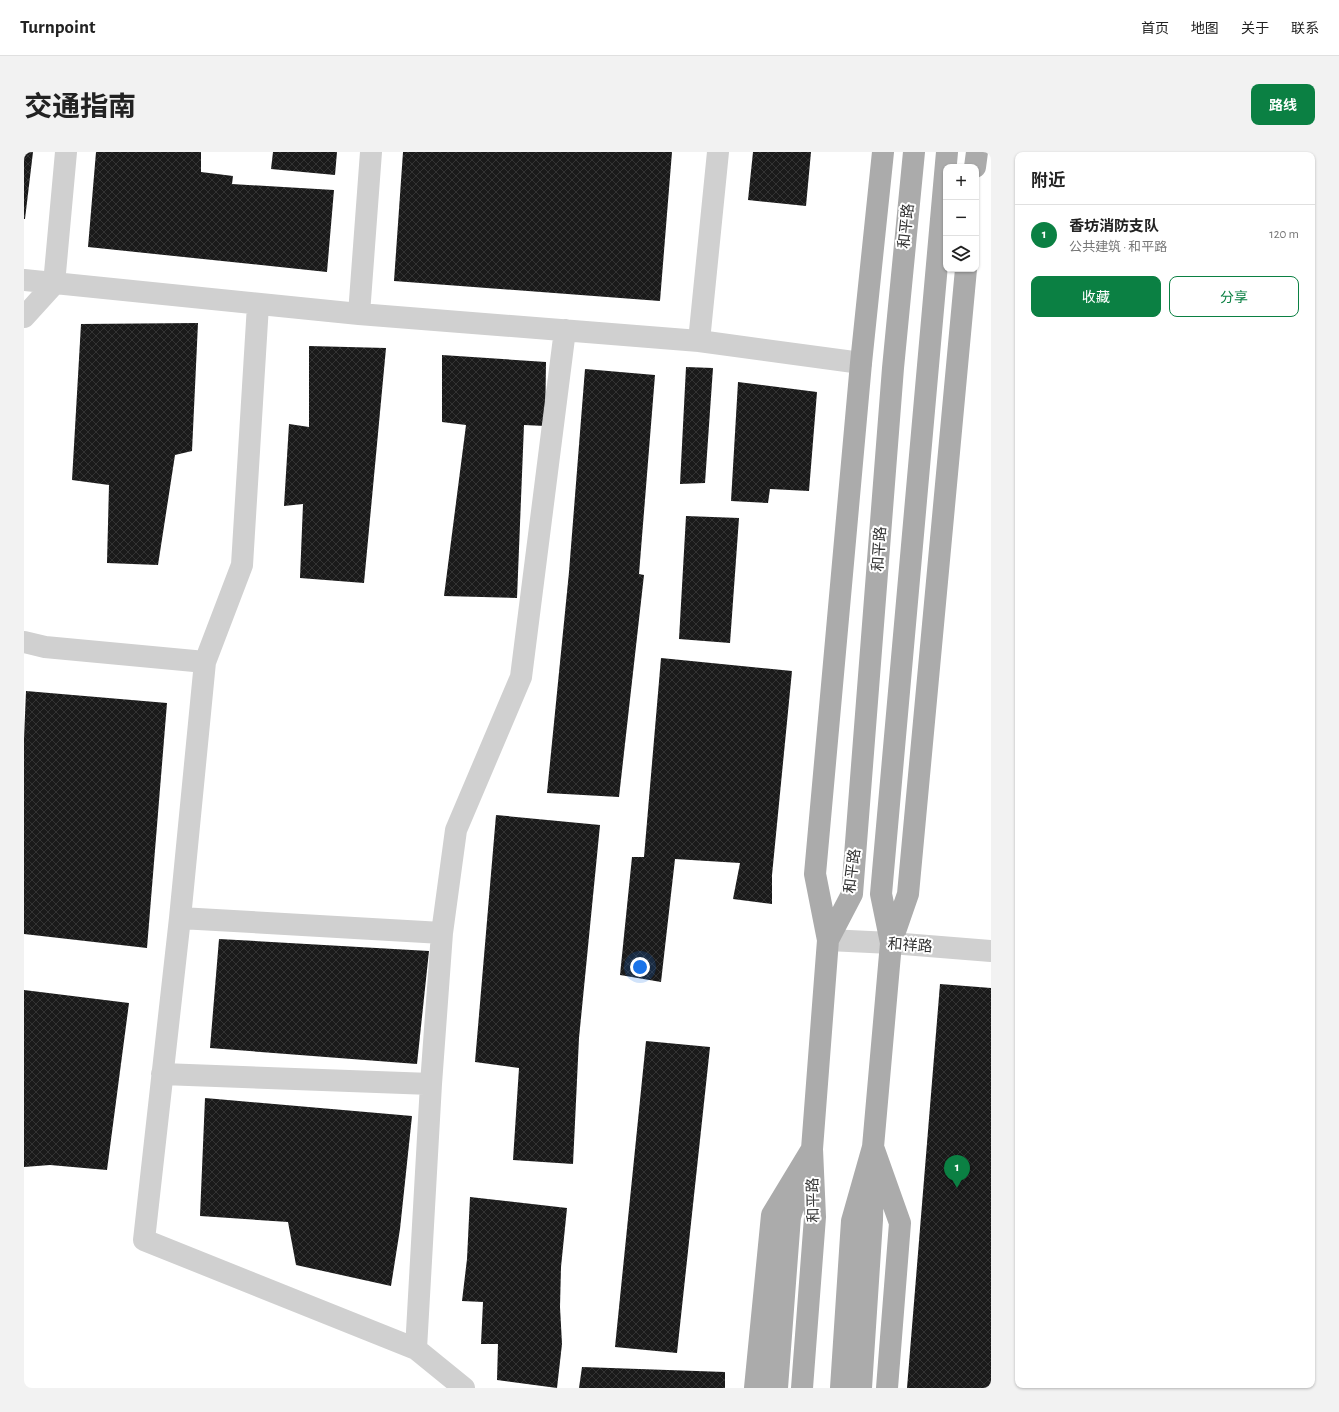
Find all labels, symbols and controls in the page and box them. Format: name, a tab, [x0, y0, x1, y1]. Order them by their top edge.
text: Turnpoint	[20, 18, 95, 37]
text: 首页	[1141, 22, 1169, 36]
text: 地图	[1191, 22, 1219, 36]
text: 关于	[1241, 22, 1269, 36]
text: 联系	[1291, 22, 1319, 36]
button: 路线	[1251, 84, 1315, 125]
text: 交通指南	[24, 94, 136, 122]
map controls	[943, 164, 979, 272]
button: +	[943, 164, 979, 200]
text: 附近	[1031, 172, 1065, 189]
button: −	[943, 200, 979, 236]
street label: 和平路	[896, 203, 916, 249]
text: 香坊消防支队	[1069, 219, 1159, 234]
text: 1	[1042, 228, 1046, 241]
text: 120 m	[1269, 228, 1299, 241]
button: layers	[943, 236, 979, 272]
text: 公共建筑 · 和平路	[1069, 241, 1167, 254]
button: 收藏	[1031, 276, 1161, 317]
button: 分享	[1169, 276, 1299, 317]
street label: 和平路	[869, 526, 889, 572]
street label: 和平路	[841, 848, 863, 894]
street label: 和祥路	[887, 935, 933, 955]
your location	[630, 957, 650, 977]
pin: 1	[944, 1155, 970, 1188]
street label: 和平路	[805, 1177, 821, 1223]

